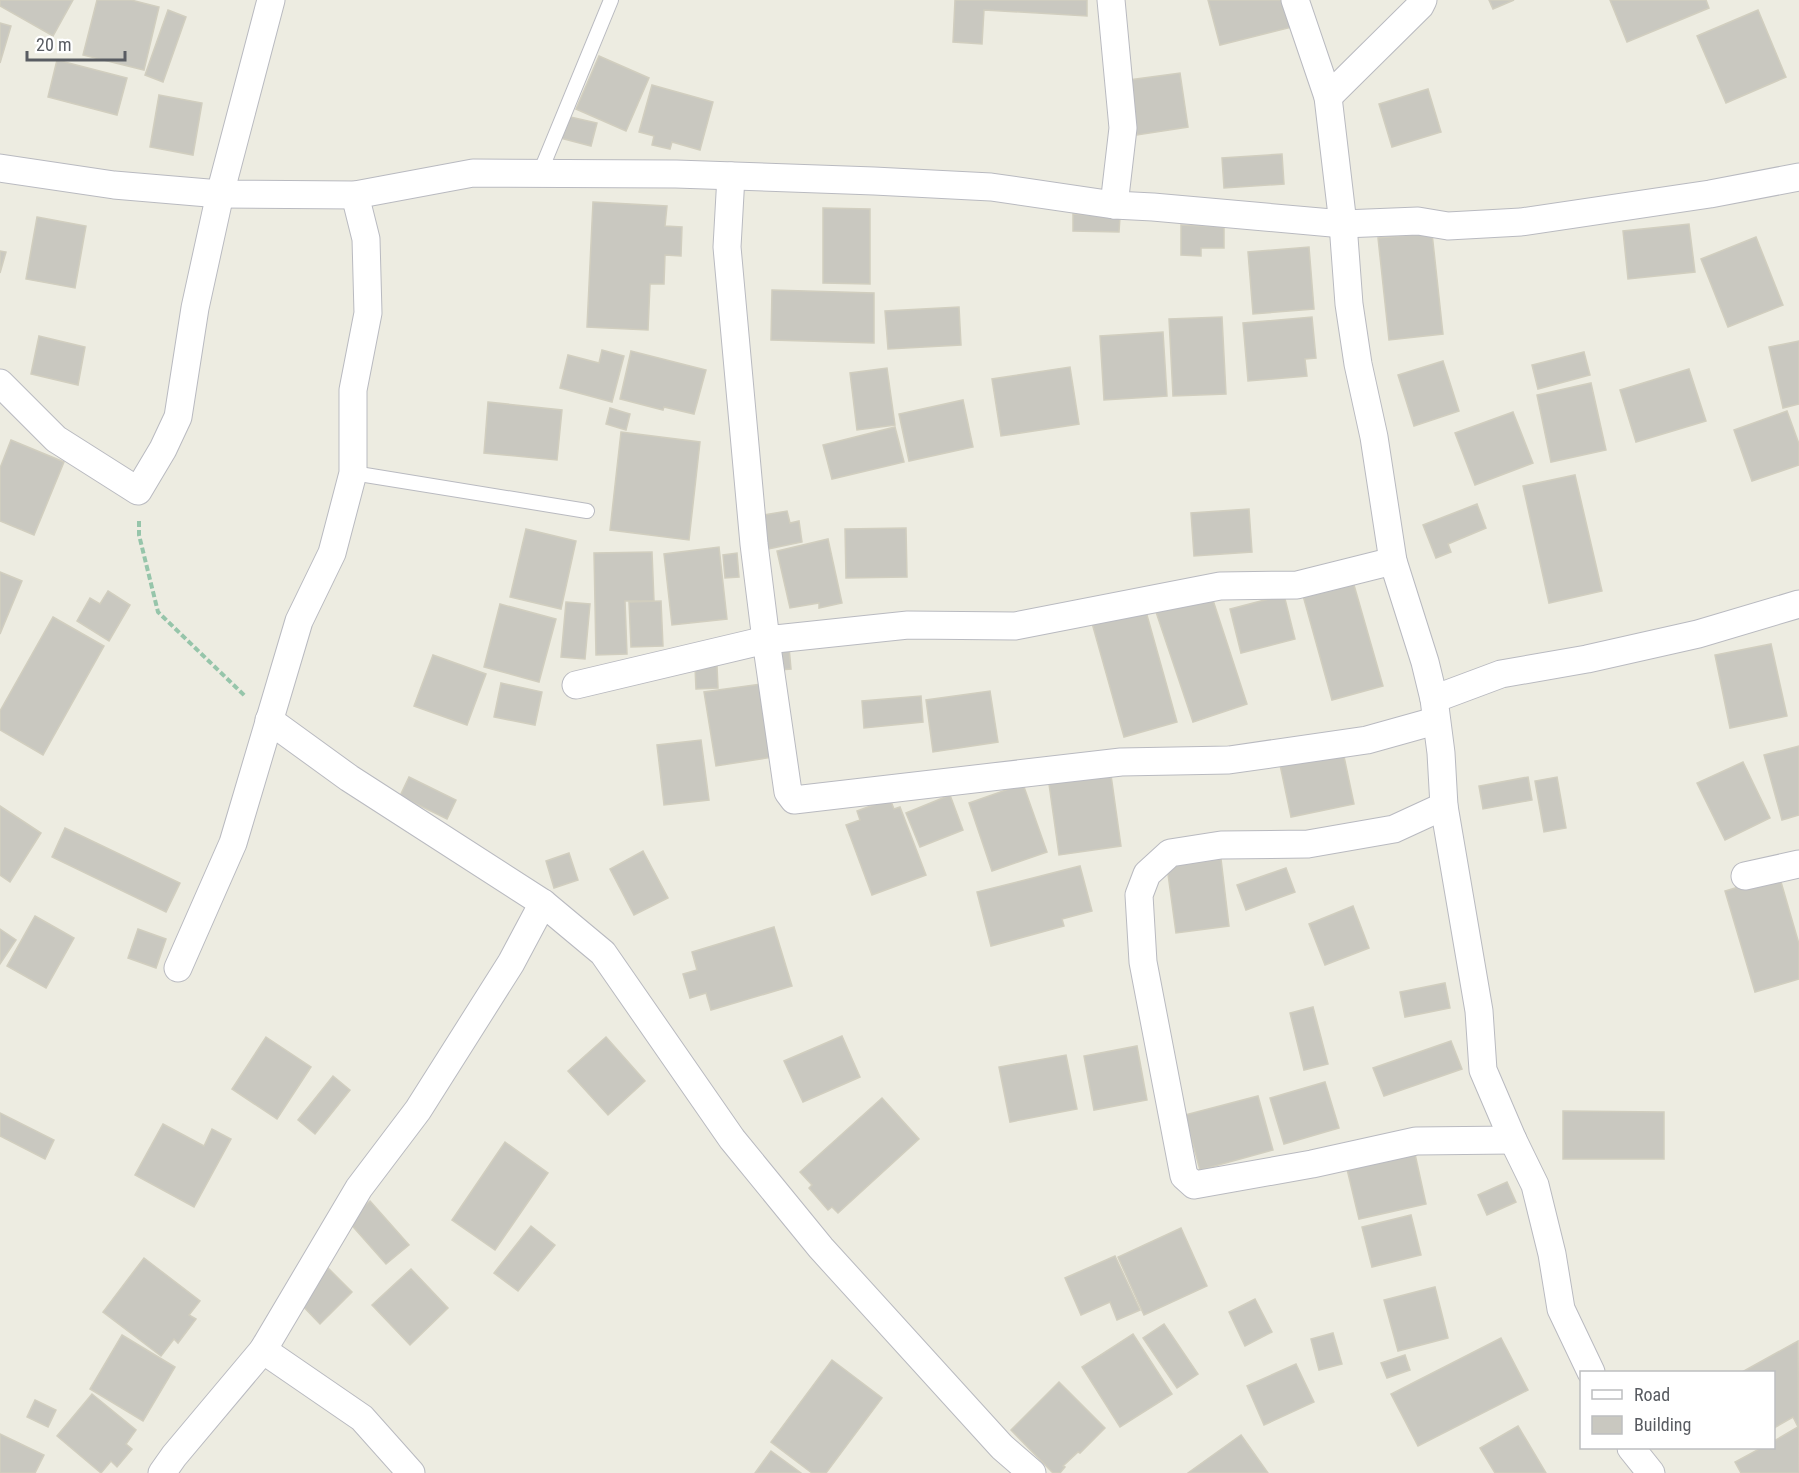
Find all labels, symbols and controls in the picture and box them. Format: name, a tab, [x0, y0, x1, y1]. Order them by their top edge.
scale bar	[27, 24, 124, 62]
text: 20 m	[36, 34, 71, 55]
legend	[1580, 1371, 1775, 1449]
text: Road	[1634, 1384, 1670, 1405]
text: Building	[1634, 1414, 1691, 1435]

